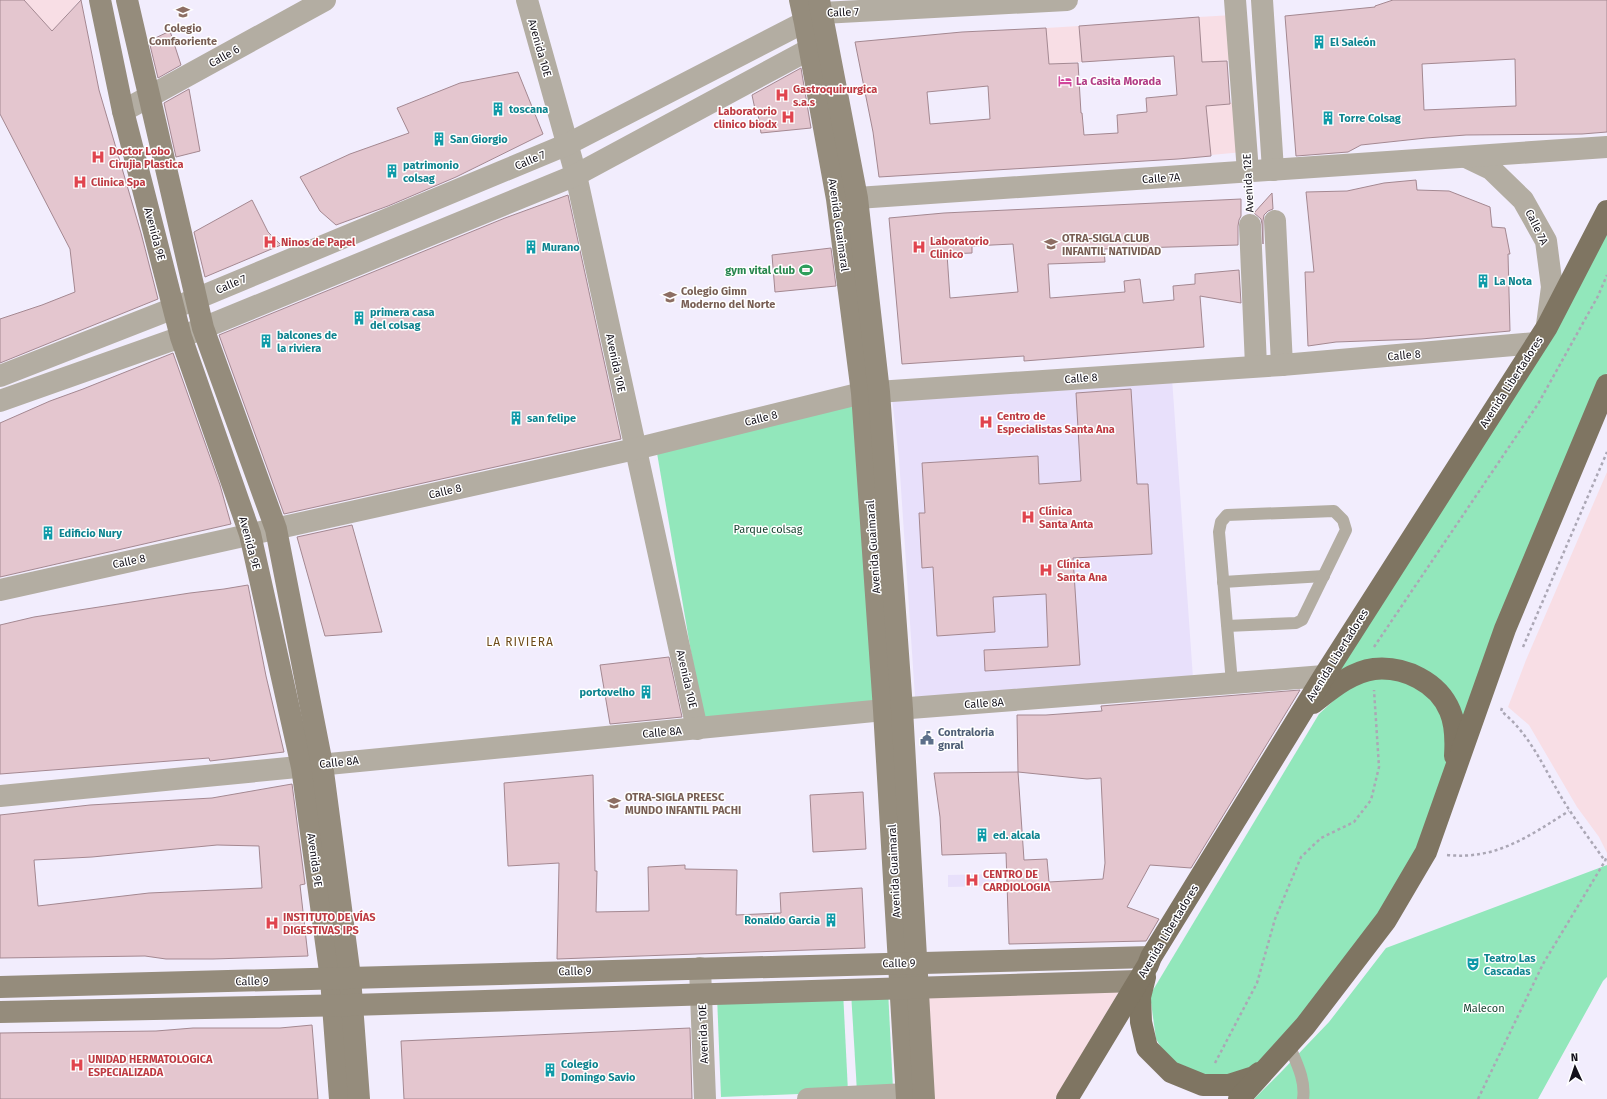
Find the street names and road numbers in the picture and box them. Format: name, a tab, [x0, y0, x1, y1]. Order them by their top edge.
street label: Calle 7	[827, 5, 860, 20]
street label: Avenida 10E	[525, 18, 554, 79]
street label: Calle 6	[207, 43, 242, 70]
street label: Calle 7	[513, 148, 548, 173]
street label: Avenida 12E	[1240, 153, 1257, 213]
street label: Calle 7A	[1142, 171, 1181, 186]
street label: Avenida Guaimaral	[826, 178, 851, 272]
street label: Avenida 9E	[141, 206, 168, 262]
street label: Calle 7A	[1522, 207, 1551, 248]
street label: Calle 7	[214, 272, 249, 297]
street label: Avenida 10E	[603, 333, 628, 394]
street label: Avenida Libertadores	[1477, 334, 1546, 430]
street label: Calle 8	[1387, 348, 1421, 363]
street label: Calle 8	[1064, 371, 1098, 386]
street label: Calle 8	[743, 408, 779, 429]
street label: Calle 8	[427, 481, 463, 502]
street label: Avenida Guaimaral	[864, 500, 883, 594]
street label: Avenida 9E	[236, 515, 263, 571]
street label: Calle 8	[111, 552, 147, 571]
street label: Avenida Libertadores	[1304, 607, 1371, 704]
street label: Avenida 10E	[673, 649, 700, 710]
street label: Calle 8A	[964, 696, 1005, 711]
street label: Calle 8A	[642, 724, 683, 741]
street label: Calle 8A	[319, 754, 360, 771]
street label: Avenida Guaimaral	[886, 824, 903, 918]
street label: Avenida 9E	[304, 832, 325, 888]
street label: Avenida Libertadores	[1136, 882, 1201, 980]
street label: Calle 9	[882, 957, 916, 970]
street label: Calle 9	[558, 965, 592, 978]
street label: Calle 9	[235, 975, 269, 988]
street label: Avenida 10E	[696, 1004, 711, 1064]

